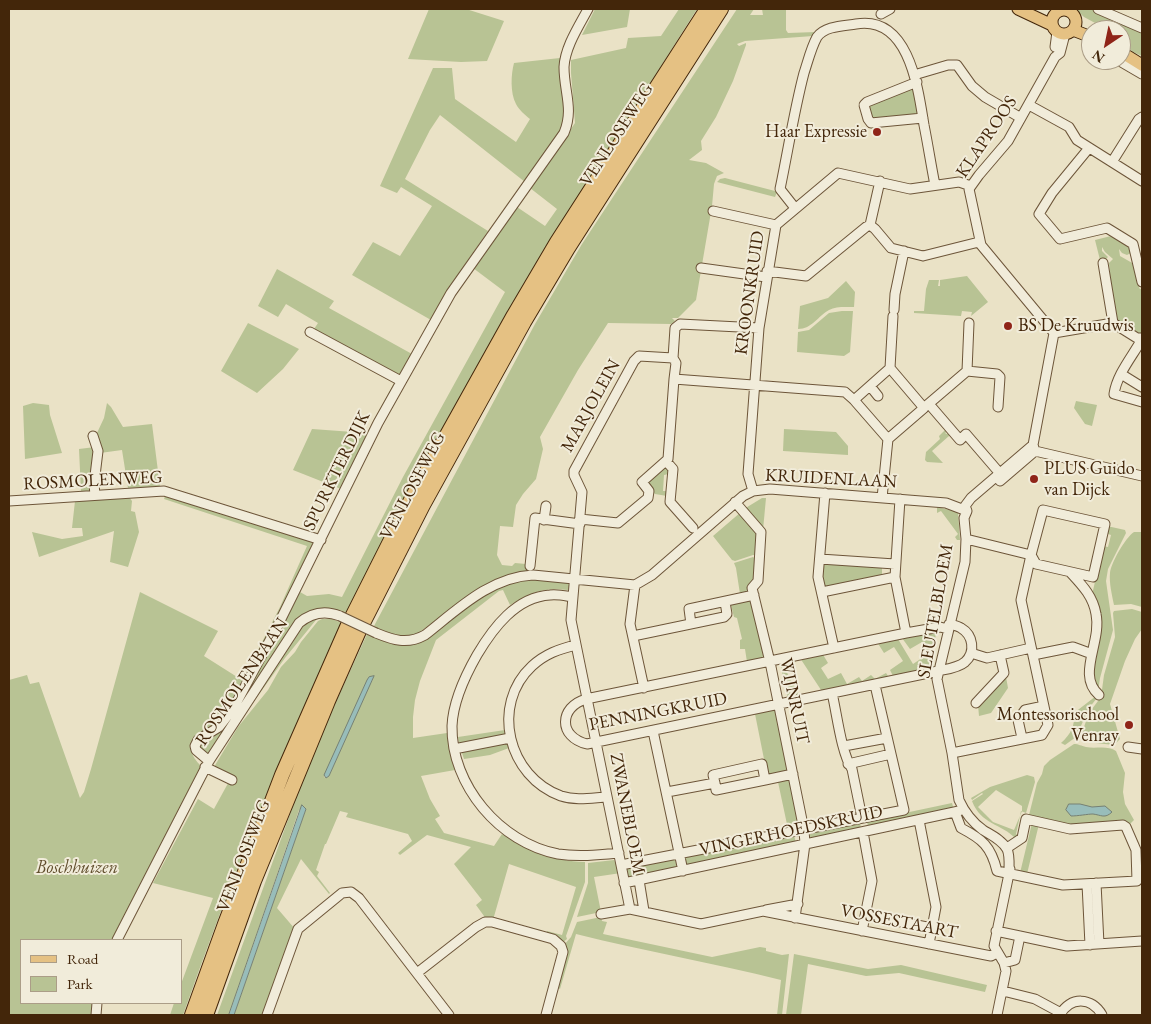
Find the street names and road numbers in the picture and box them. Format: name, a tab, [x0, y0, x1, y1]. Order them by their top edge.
street label: VENLOSEWEG	[576, 79, 658, 191]
street label: KLAPROOS	[952, 92, 1022, 182]
street label: KROONKRUID	[731, 230, 769, 356]
street label: MARJOLEIN	[557, 356, 625, 456]
street label: SPURKTERDIJK	[299, 408, 375, 534]
street label: VENLOSEWEG	[376, 428, 450, 544]
street label: KRUIDENLAAN	[764, 465, 898, 493]
street label: ROSMOLENWEG	[23, 467, 163, 495]
street label: SLEUTELBLOEM	[914, 542, 958, 680]
street label: ROSMOLENBAAN	[191, 614, 293, 750]
street label: WIJNRUIT	[774, 656, 814, 746]
street label: PENNINGKRUID	[587, 688, 729, 736]
street label: ZWANEBLOEM	[605, 752, 649, 876]
street label: VENLOSEWEG	[213, 797, 275, 915]
street label: VINGERHOEDSKRUID	[697, 801, 885, 861]
street label: VOSSESTAART	[839, 900, 959, 944]

